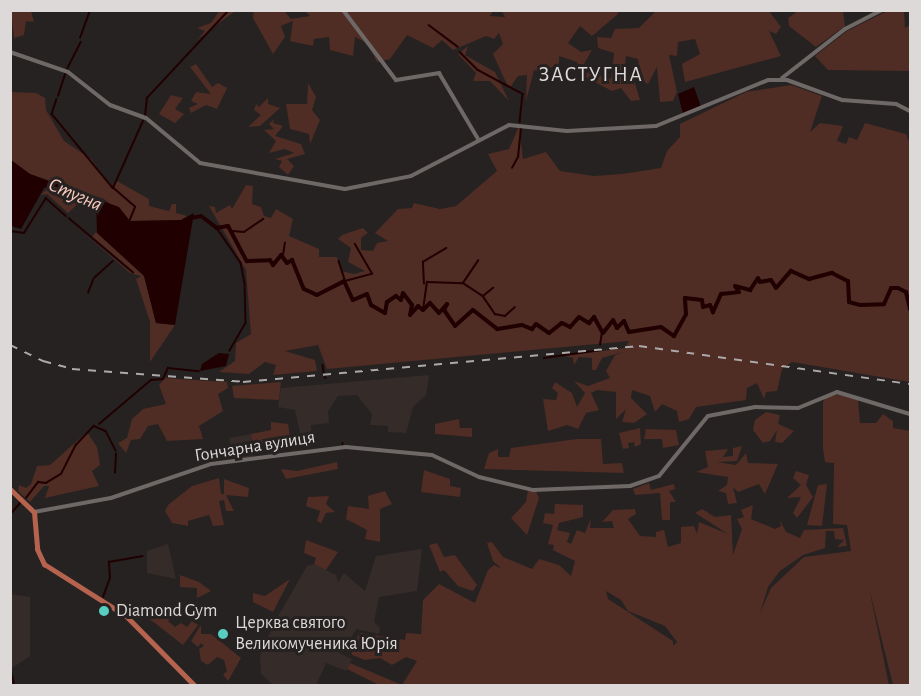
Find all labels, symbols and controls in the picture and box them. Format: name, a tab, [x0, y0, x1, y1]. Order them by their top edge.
district label: ЗАСТУГНА	[539, 62, 643, 88]
water label: Стугна	[44, 173, 106, 217]
street label: Гончарна вулиця	[193, 427, 317, 467]
place label: Diamond Gym	[116, 600, 217, 622]
marker: Diamond Gym	[97, 604, 111, 618]
place label: Церква святого Великомученика Юрія	[235, 613, 398, 656]
marker: Церква святого Великомученика Юрія	[216, 627, 230, 641]

